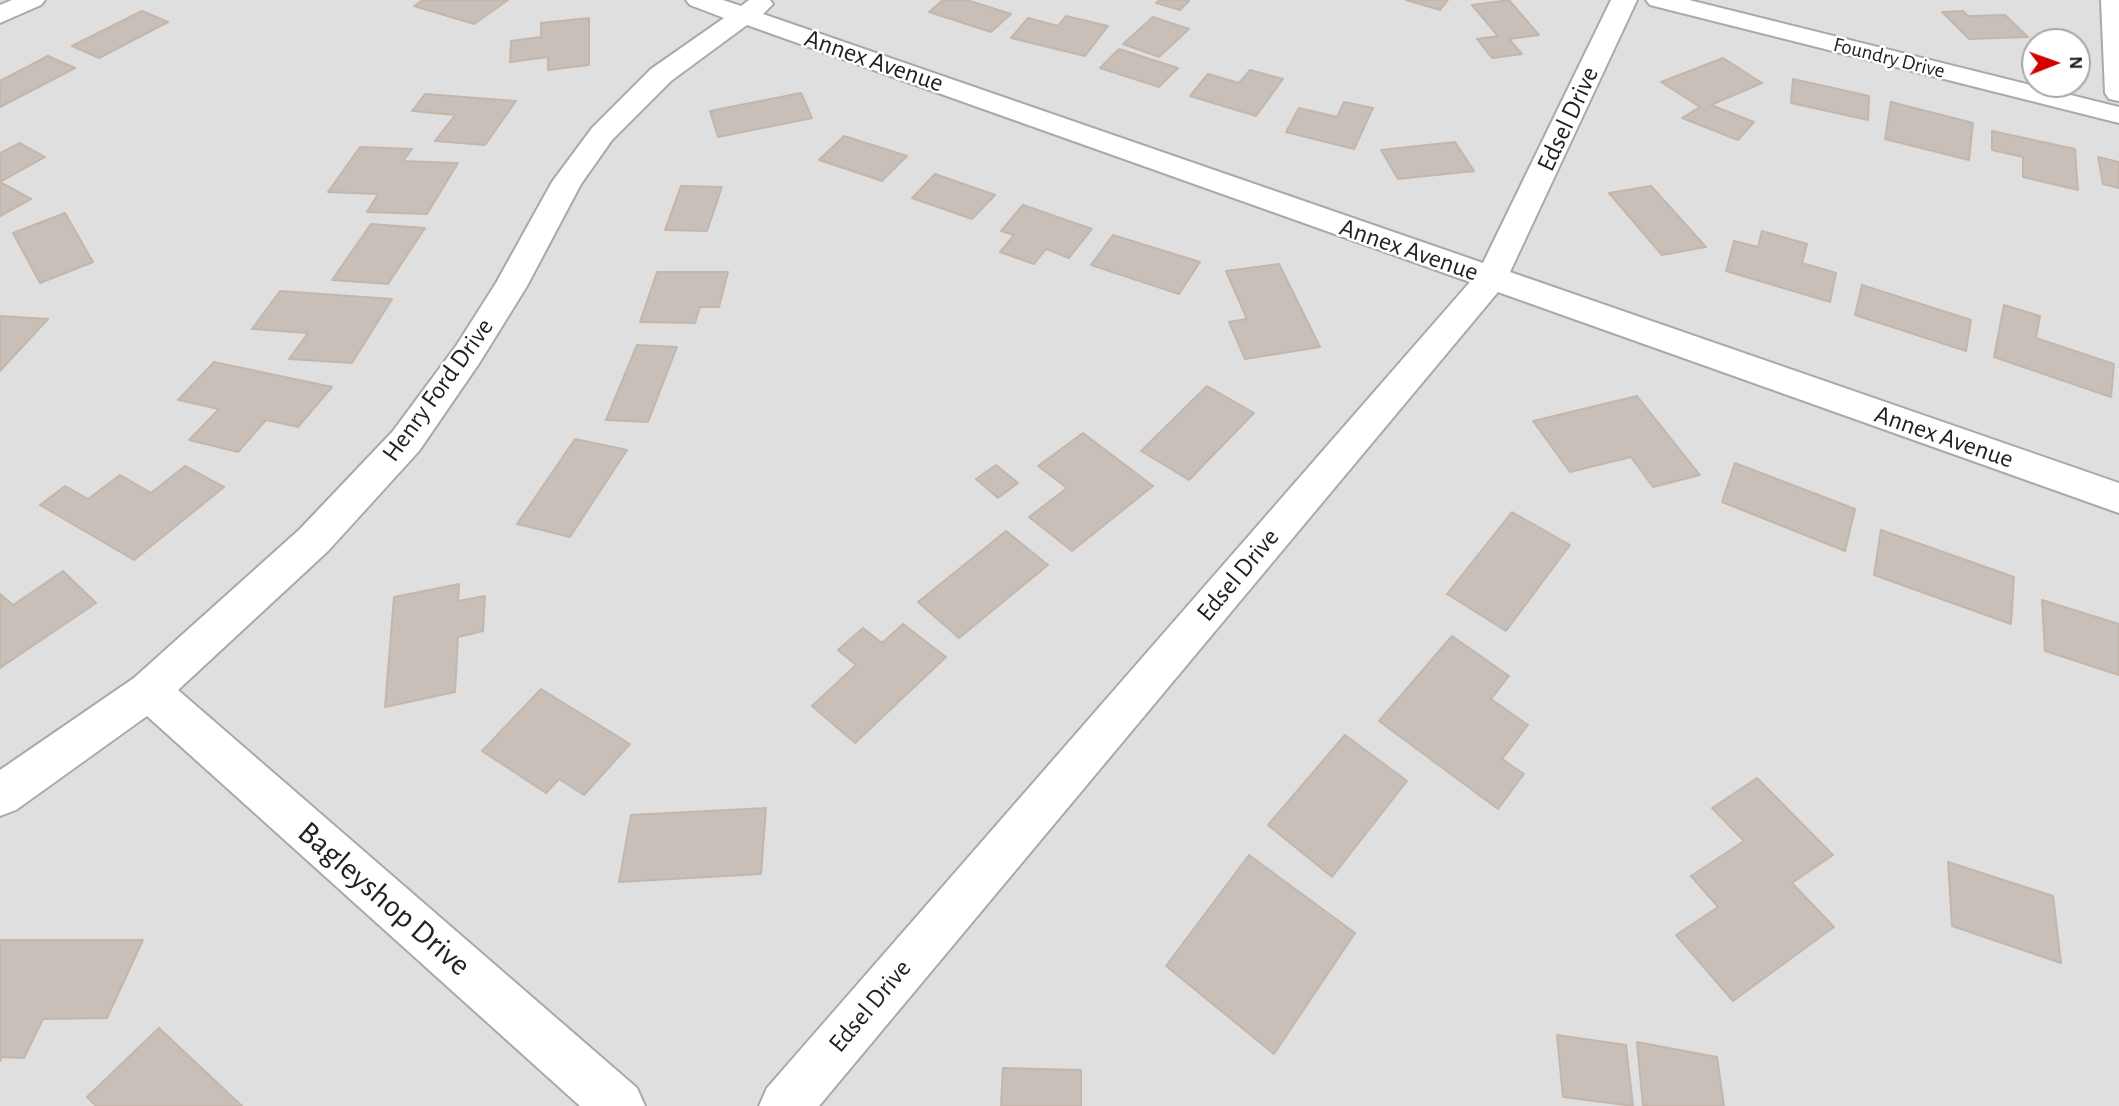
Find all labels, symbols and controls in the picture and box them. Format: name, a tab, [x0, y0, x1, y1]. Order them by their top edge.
street label: Annex Avenue	[801, 23, 947, 99]
north arrow	[2021, 28, 2091, 98]
street label: Foundry Drive	[1831, 32, 1947, 84]
text: N	[2066, 56, 2085, 69]
street label: Edsel Drive	[1530, 62, 1606, 176]
street label: Annex Avenue	[1336, 212, 1482, 288]
street label: Henry Ford Drive	[376, 312, 500, 468]
street label: Annex Avenue	[1871, 399, 2017, 475]
street label: Edsel Drive	[1190, 522, 1286, 628]
street label: Bagleyshop Drive	[290, 814, 478, 984]
street label: Edsel Drive	[822, 953, 918, 1059]

